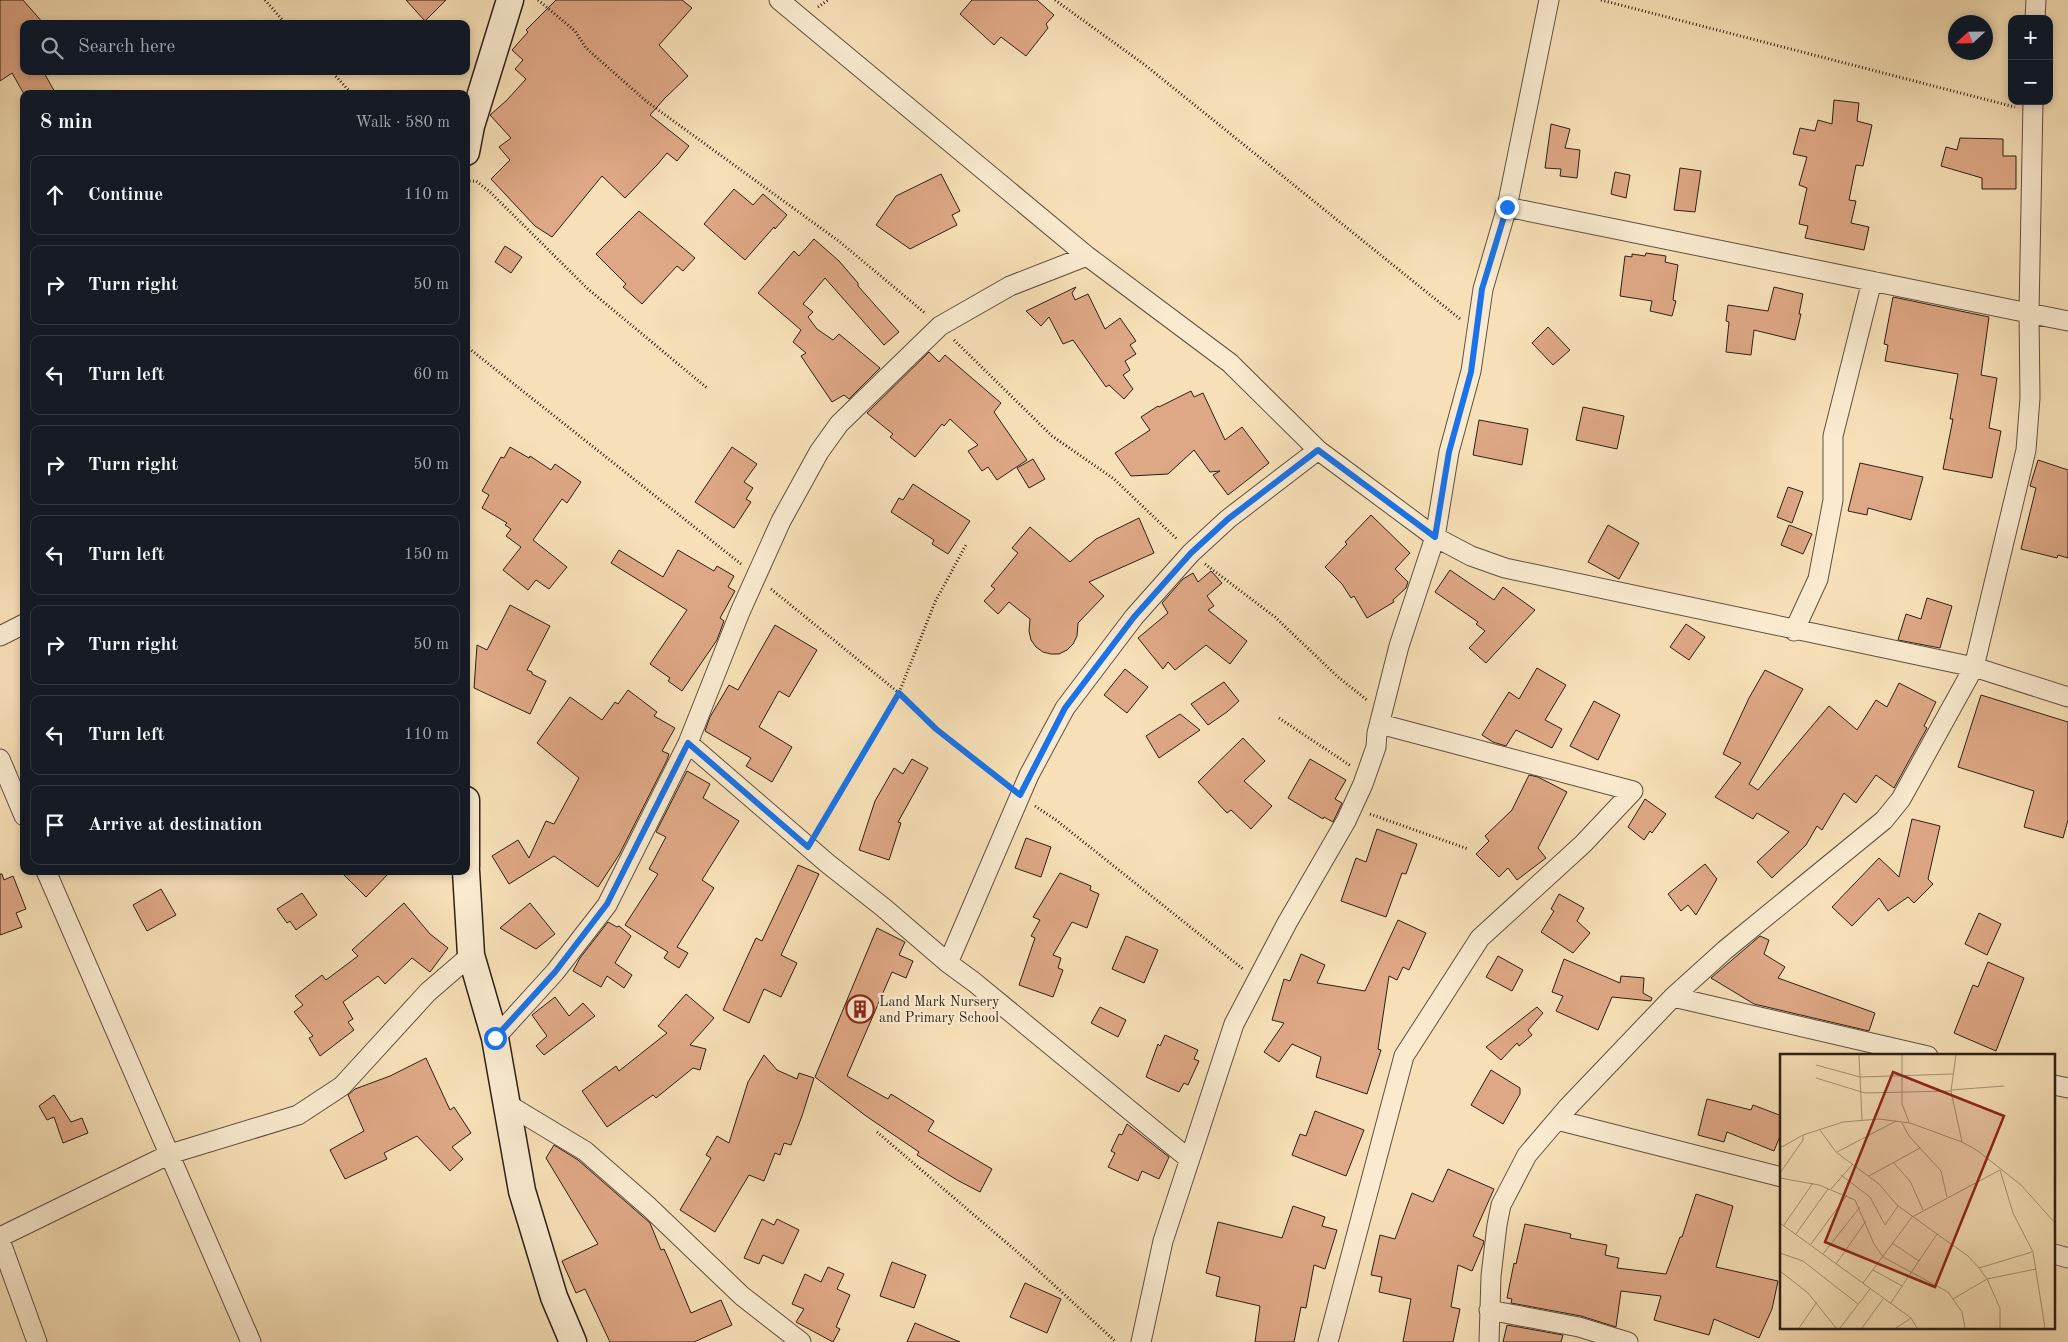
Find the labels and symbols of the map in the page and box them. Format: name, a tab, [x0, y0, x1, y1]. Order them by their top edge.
north arrow	[1948, 15, 1993, 60]
route end	[1496, 196, 1519, 219]
building icon: Land Mark Nursery and Primary School	[845, 994, 875, 1024]
place label: Land Mark Nursery and Primary School	[879, 995, 1000, 1025]
route start	[484, 1027, 507, 1050]
inset map	[1780, 1054, 2056, 1330]

